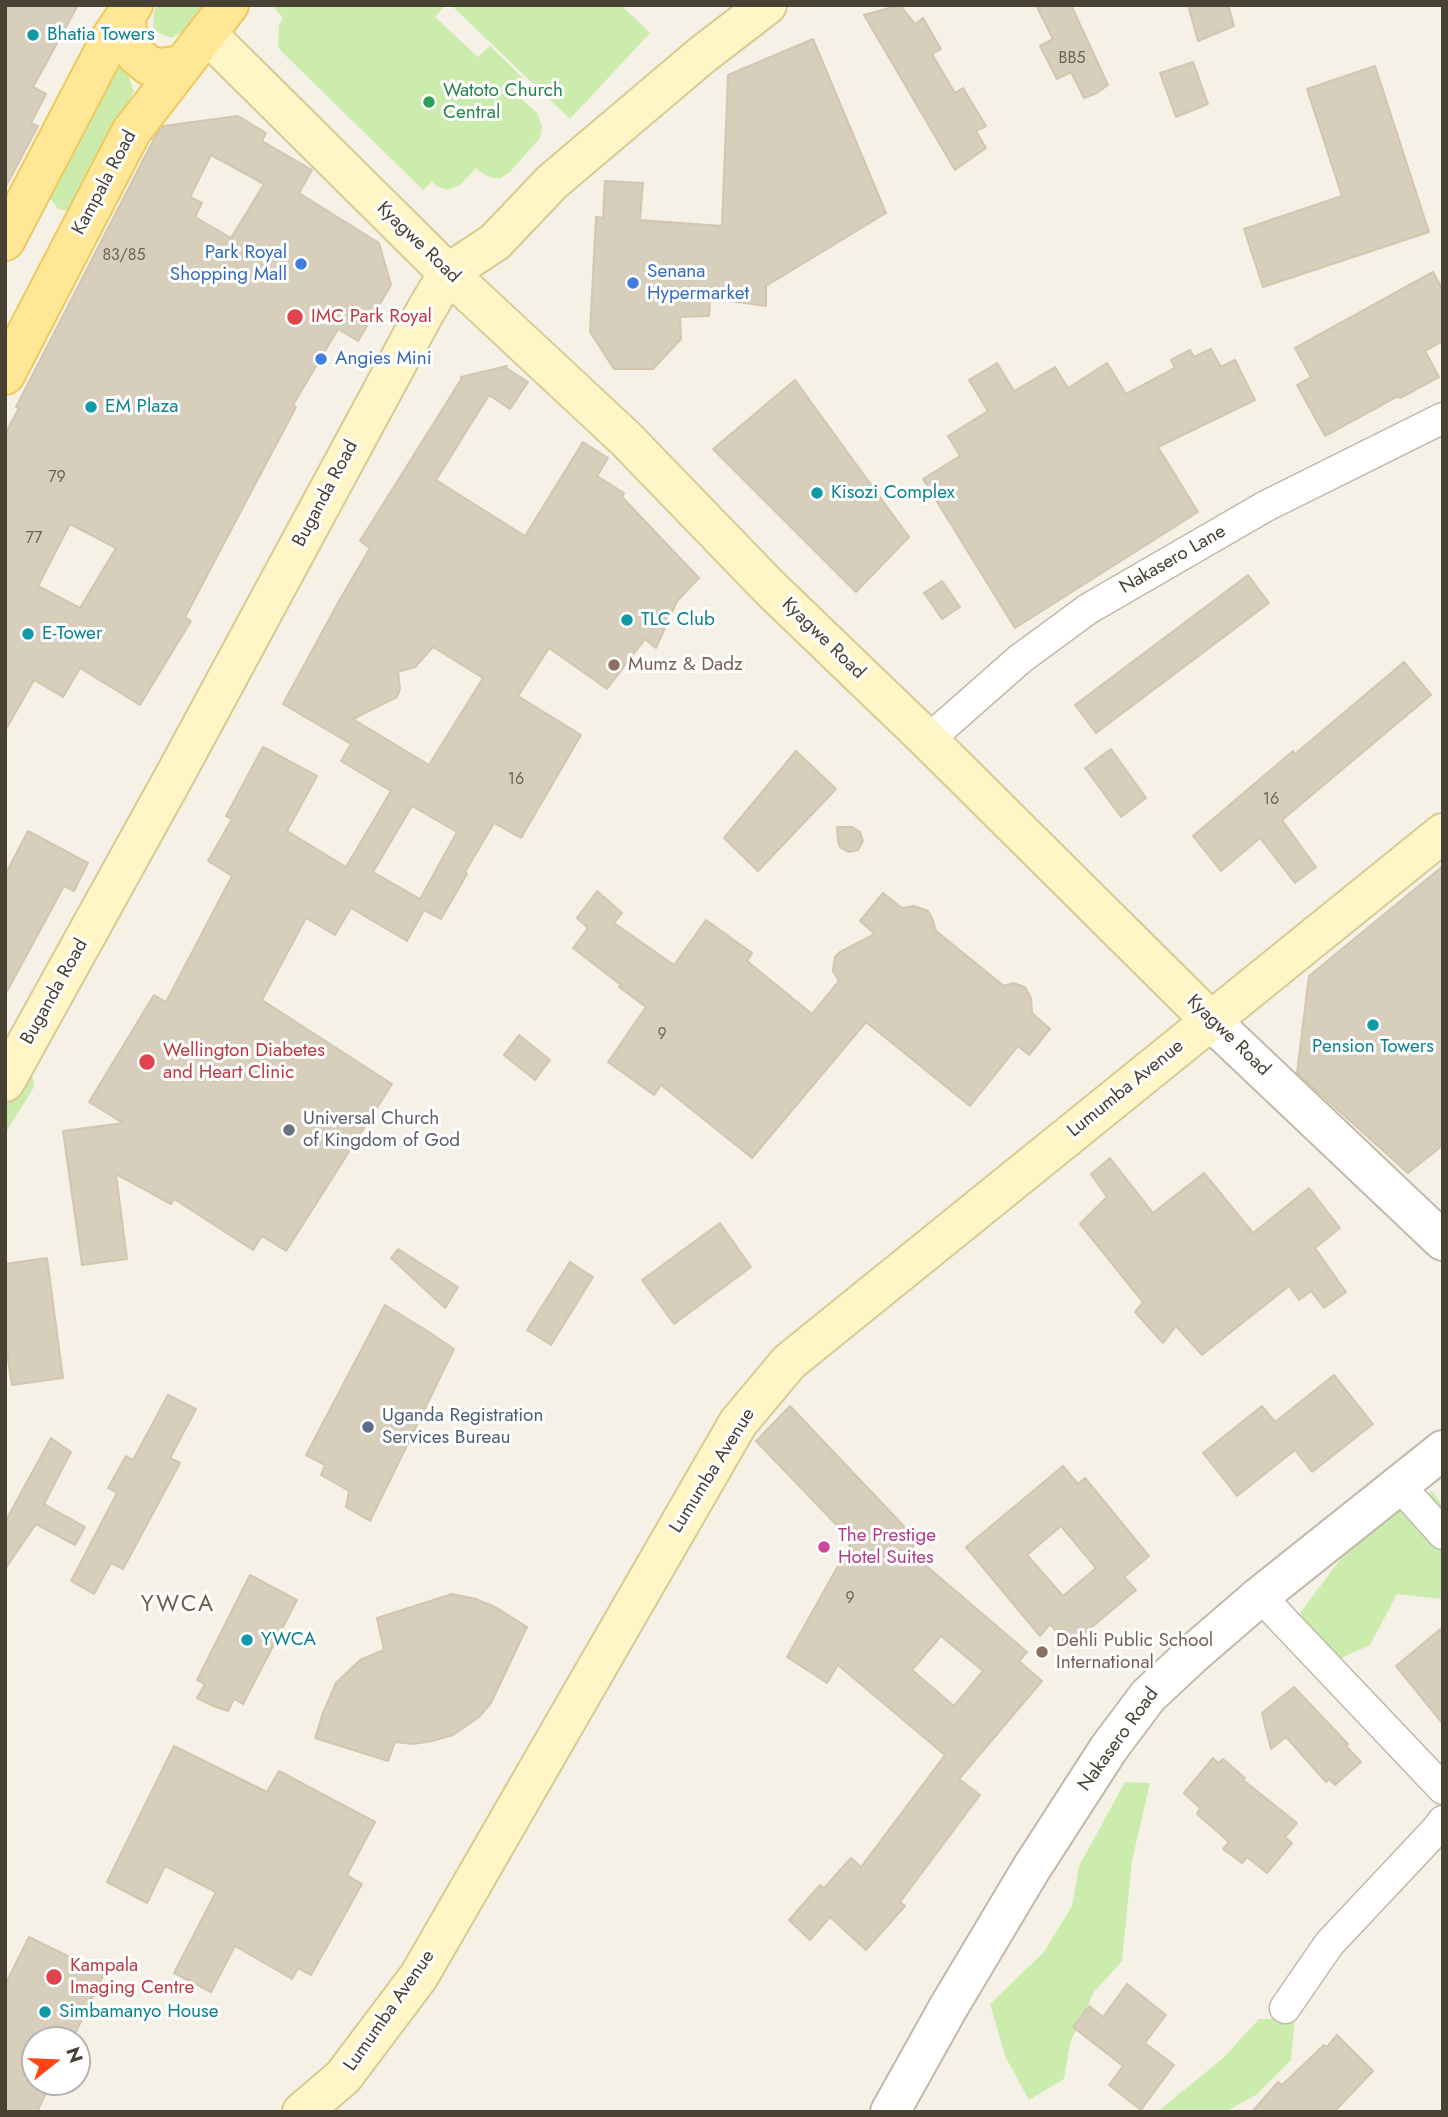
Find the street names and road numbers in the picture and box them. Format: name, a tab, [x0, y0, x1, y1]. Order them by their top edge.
street label: Kampala Road	[68, 127, 142, 239]
street label: Kyagwe Road	[372, 198, 464, 288]
street label: Buganda Road	[288, 437, 364, 551]
street label: Nakasero Lane	[1116, 520, 1230, 600]
street label: Kyagwe Road	[777, 594, 869, 684]
street label: Buganda Road	[17, 935, 93, 1049]
street label: Kyagwe Road	[1182, 991, 1274, 1081]
street label: Lumumba Avenue	[1063, 1035, 1189, 1143]
street label: Lumumba Avenue	[666, 1404, 760, 1538]
street label: Nakasero Road	[1074, 1684, 1164, 1796]
street label: Lumumba Avenue	[340, 1946, 440, 2076]

